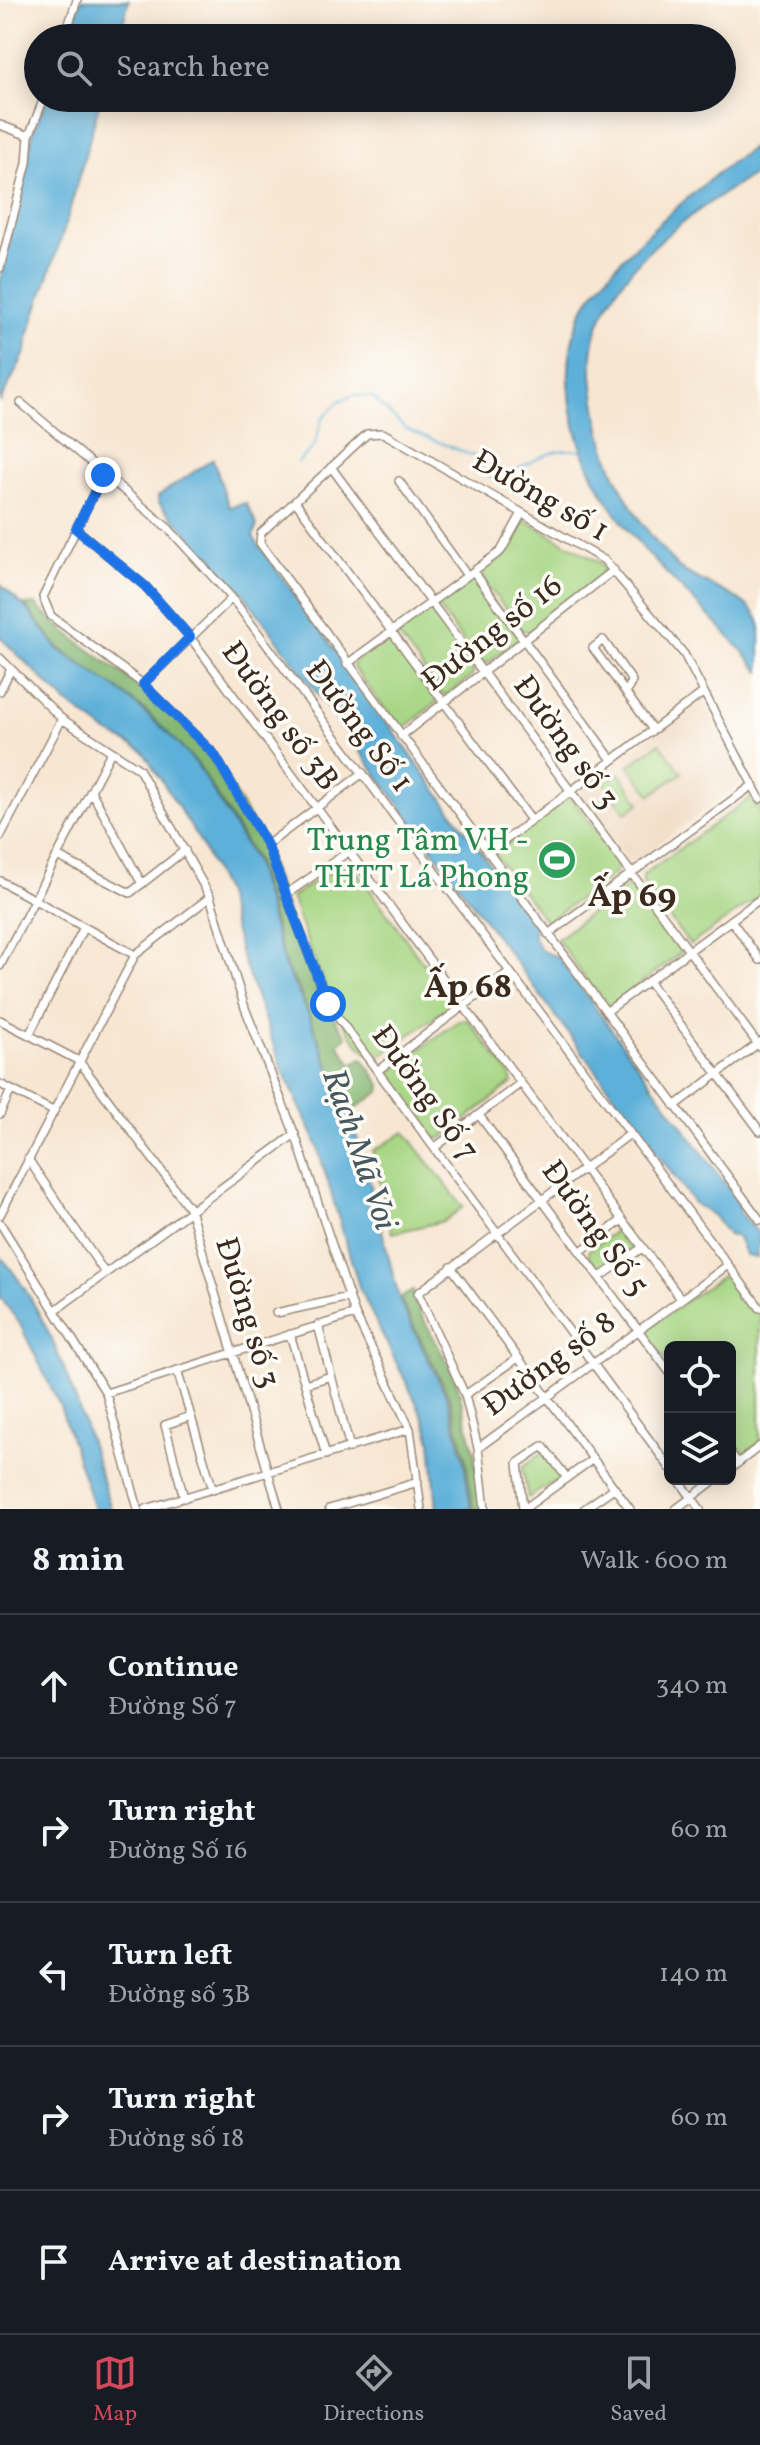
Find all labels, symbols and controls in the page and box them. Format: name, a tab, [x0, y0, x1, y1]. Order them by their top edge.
search box	[24, 24, 736, 112]
icon: search	[52, 46, 96, 90]
text: Search here	[116, 47, 270, 89]
street label: Đường số 1	[463, 440, 617, 554]
route end	[85, 457, 121, 493]
street label: Đường số 16	[413, 565, 573, 703]
street label: Đường số 3B	[210, 633, 348, 801]
street label: Đường Số 1	[294, 652, 422, 802]
street label: Đường số 3	[502, 667, 628, 819]
place label: Trung Tâm VH - THTT Lá Phong	[307, 820, 529, 901]
sports icon: Trung Tâm VH - THTT Lá Phong	[536, 839, 578, 881]
district label: Ấp 69	[588, 872, 676, 921]
district label: Ấp 68	[424, 963, 512, 1012]
route start	[310, 986, 346, 1022]
street label: Đường Số 7	[360, 1017, 488, 1171]
water label: Rạch Mã Voi	[309, 1063, 408, 1237]
street label: Đường Số 5	[530, 1152, 658, 1306]
street label: Đường số 3	[202, 1232, 290, 1394]
street label: Đường số 8	[474, 1302, 626, 1428]
map controls	[664, 1341, 736, 1485]
button: locate	[664, 1341, 736, 1413]
button: layers	[664, 1413, 736, 1485]
text: 8 min	[32, 1538, 125, 1585]
text: Walk · 600 m	[580, 1543, 728, 1579]
text: Continue	[108, 1647, 239, 1689]
icon: ahead	[32, 1664, 76, 1708]
text: 340 m	[656, 1668, 728, 1704]
text: Đường Số 7	[108, 1689, 237, 1725]
text: Turn right	[108, 1791, 256, 1833]
icon: right	[32, 1808, 76, 1852]
text: 60 m	[671, 1812, 728, 1848]
text: Đường Số 16	[108, 1833, 247, 1869]
text: Turn left	[108, 1935, 232, 1977]
icon: left	[32, 1952, 76, 1996]
text: 140 m	[659, 1956, 728, 1992]
text: Đường số 3B	[108, 1977, 250, 2013]
text: Turn right	[108, 2079, 256, 2121]
icon: right	[32, 2096, 76, 2140]
text: 60 m	[671, 2100, 728, 2136]
text: Đường số 18	[108, 2121, 244, 2157]
icon: arrive	[32, 2240, 76, 2284]
text: Arrive at destination	[108, 2241, 402, 2283]
tab: Map	[93, 2351, 137, 2430]
tab: Directions	[323, 2351, 424, 2430]
tab: Saved	[610, 2351, 667, 2430]

